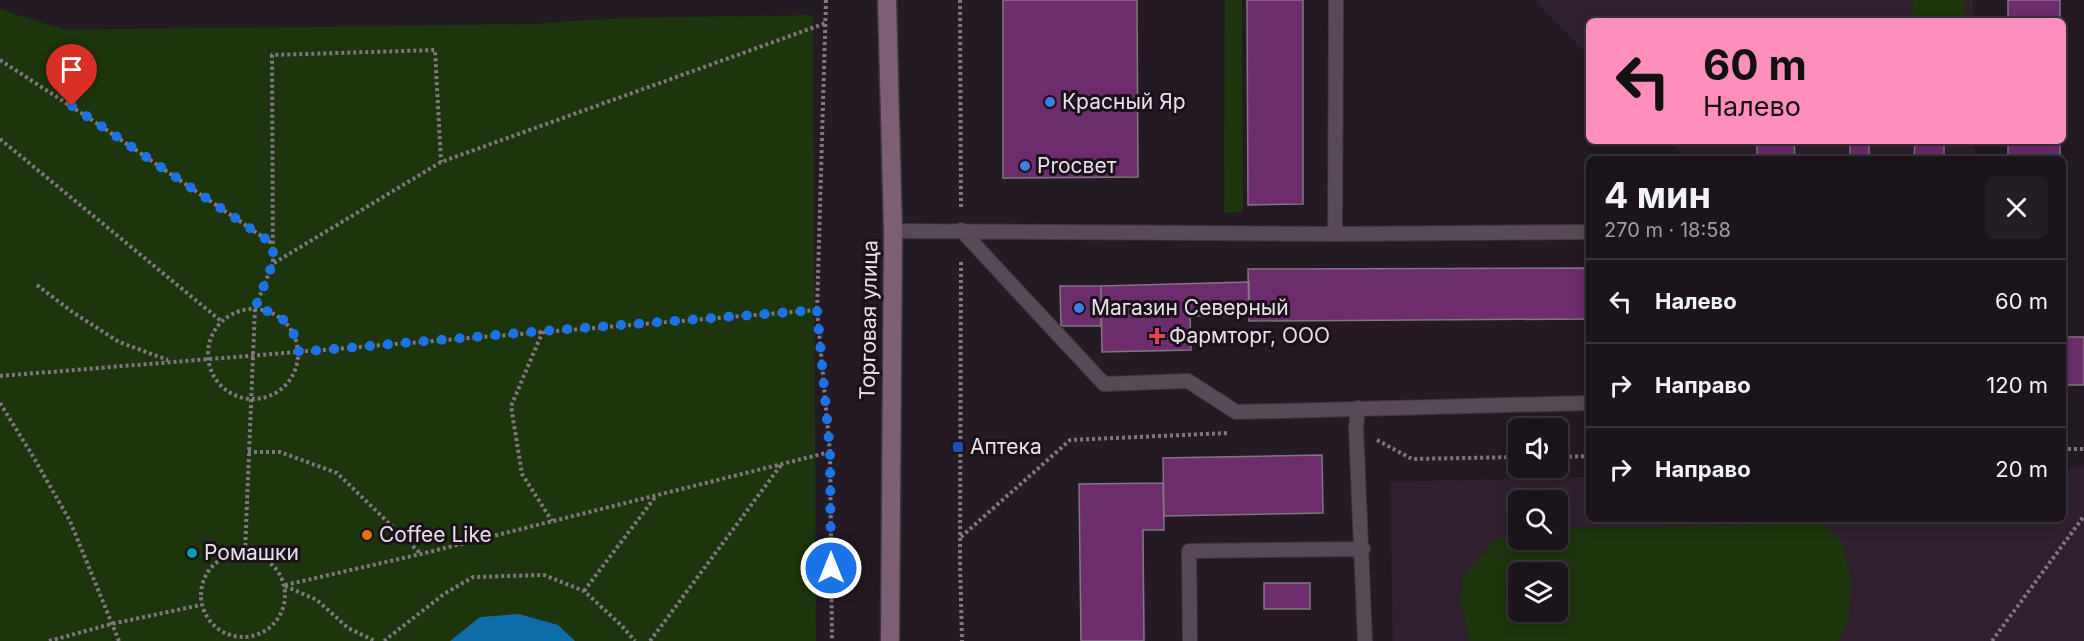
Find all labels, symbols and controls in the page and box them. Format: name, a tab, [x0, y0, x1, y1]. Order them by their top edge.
text: 60 m	[1703, 39, 1807, 90]
icon: left	[1604, 42, 1682, 120]
pin	[46, 44, 97, 106]
icon: arrive	[55, 53, 88, 86]
place label: Красный Яр	[1062, 89, 1186, 114]
text: Налево	[1703, 90, 1801, 123]
marker: Красный Яр	[1043, 95, 1057, 109]
place label: Proсвет	[1037, 153, 1117, 178]
marker: Proсвет	[1018, 159, 1032, 173]
text: 4 мин	[1604, 173, 1711, 217]
button: close	[1985, 176, 2048, 239]
text: 270 m · 18:58	[1604, 218, 1731, 242]
street label: Торговая улица	[855, 240, 882, 400]
icon: left	[1604, 285, 1637, 318]
text: Налево	[1655, 288, 1737, 314]
text: 60 m	[1995, 288, 2048, 314]
place label: Магазин Северный	[1091, 295, 1289, 320]
marker: Магазин Северный	[1072, 301, 1086, 315]
place label: Фармторг, ООО	[1169, 323, 1330, 348]
marker: Фармторг, ООО	[1150, 329, 1164, 343]
icon: right	[1604, 369, 1637, 402]
text: Направо	[1655, 372, 1751, 398]
text: 120 m	[1986, 372, 2048, 398]
map controls	[1508, 418, 1568, 622]
button: sound	[1508, 418, 1568, 478]
place label: Аптека	[970, 434, 1042, 459]
marker: Аптека	[951, 440, 965, 454]
icon: right	[1604, 453, 1637, 486]
text: Направо	[1655, 456, 1751, 482]
text: 20 m	[1995, 456, 2048, 482]
button: search	[1508, 490, 1568, 550]
place label: Coffee Like	[379, 522, 492, 547]
marker: Coffee Like	[360, 528, 374, 542]
position arrow	[799, 536, 863, 600]
place label: Ромашки	[204, 540, 299, 565]
marker: Ромашки	[185, 546, 199, 560]
button: layers	[1508, 562, 1568, 622]

